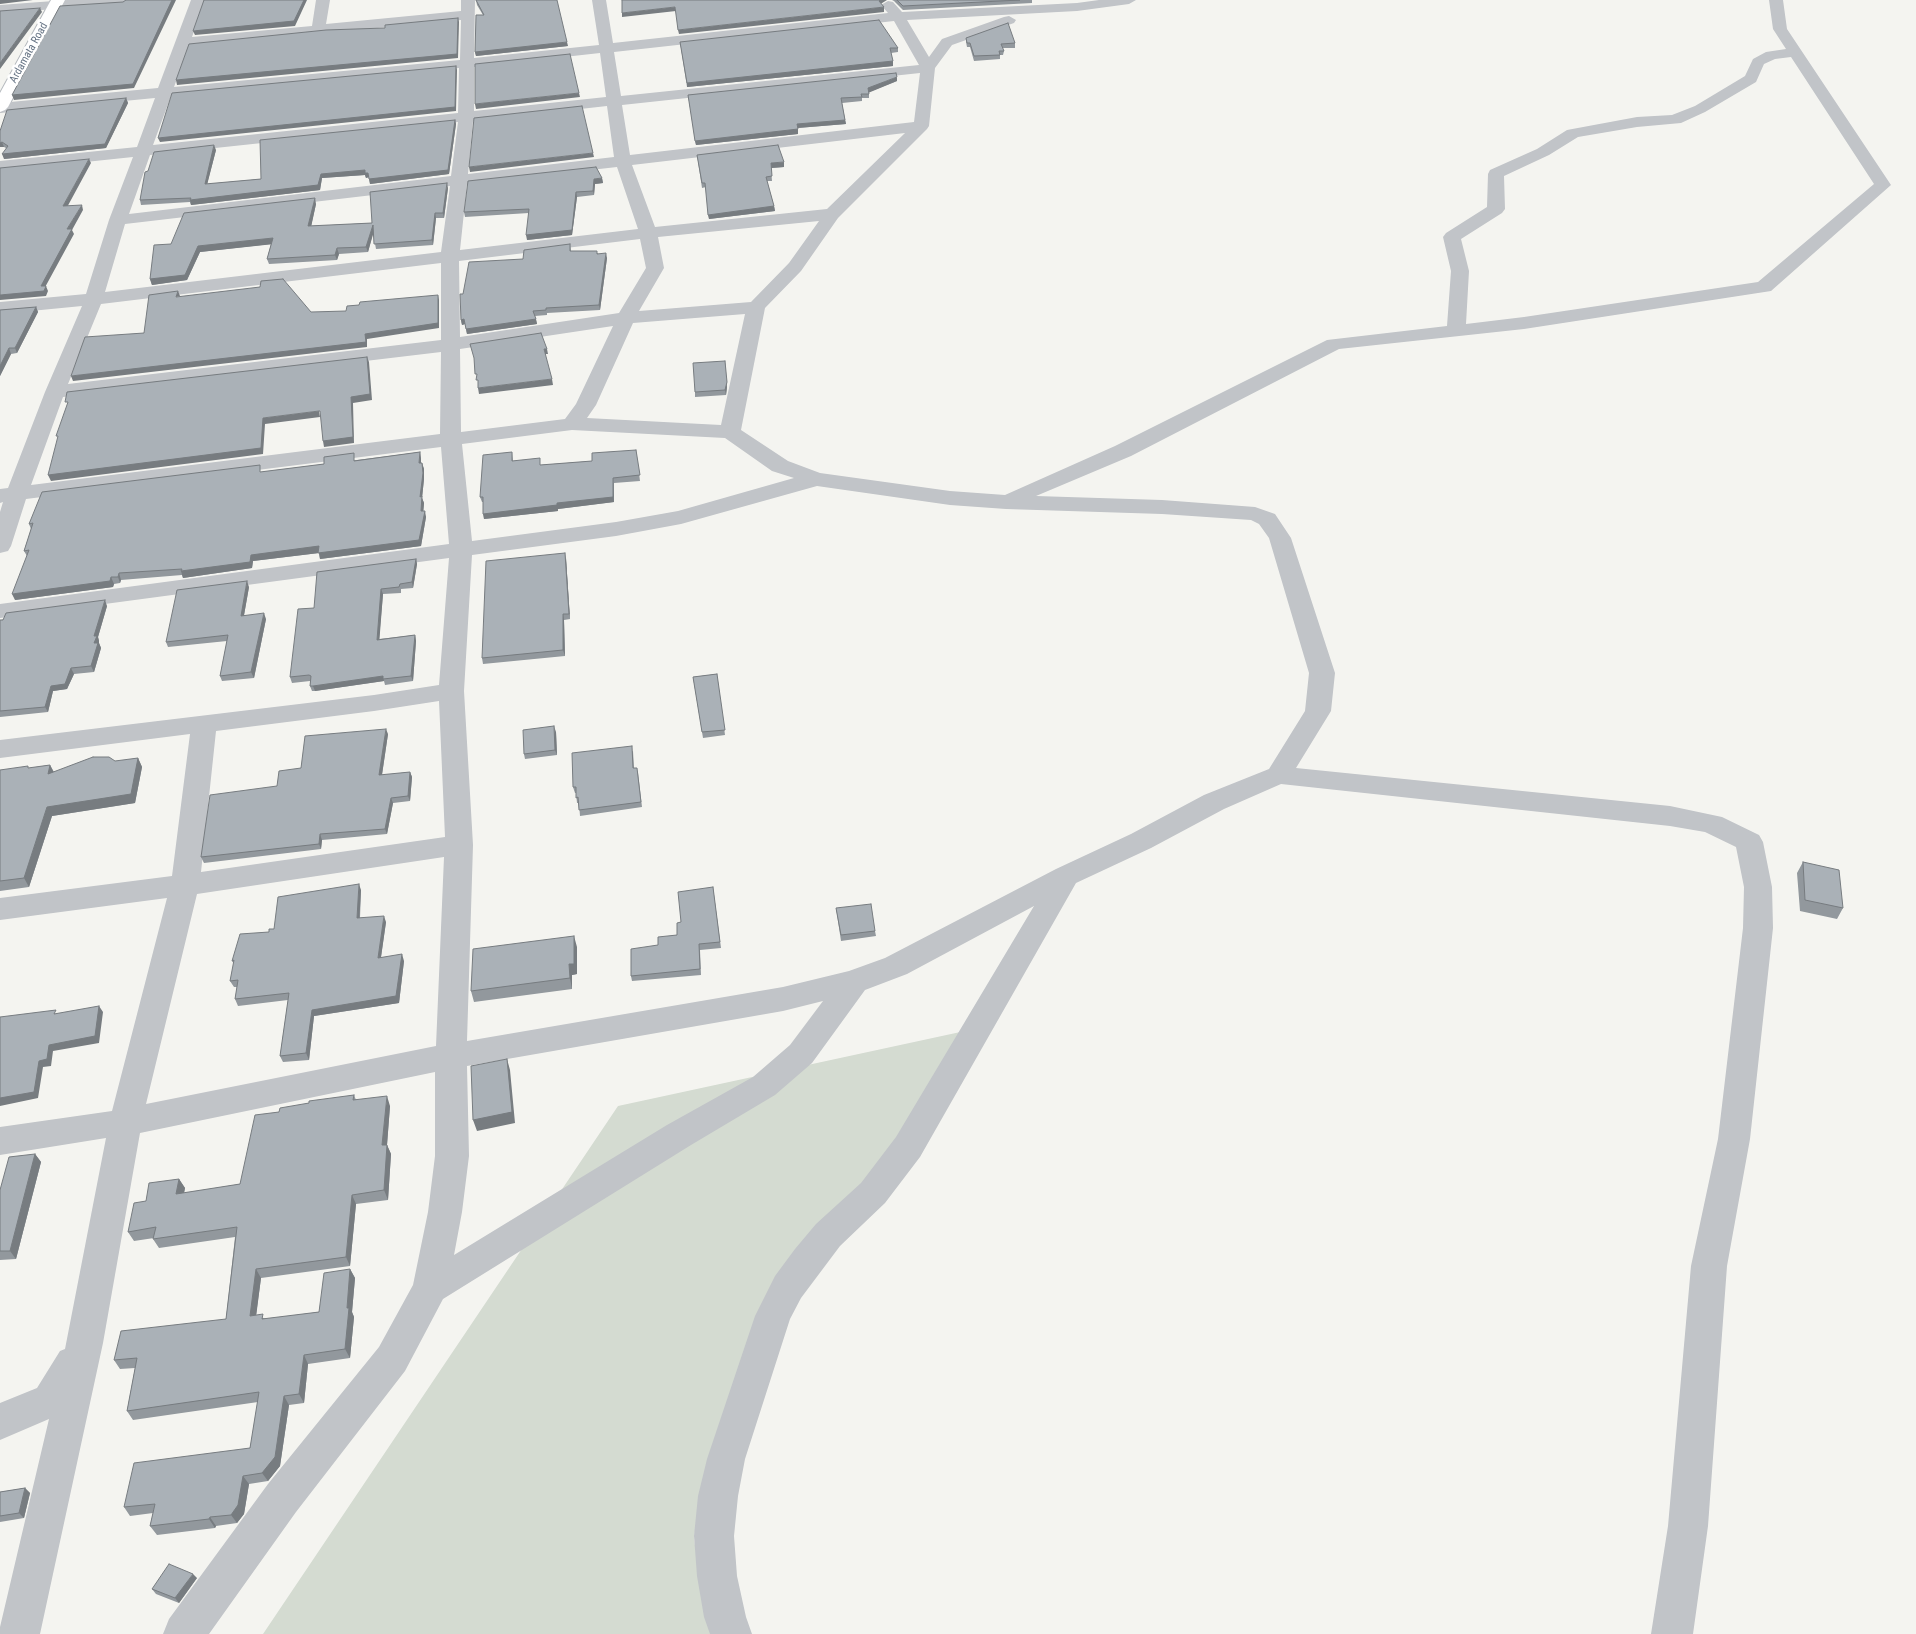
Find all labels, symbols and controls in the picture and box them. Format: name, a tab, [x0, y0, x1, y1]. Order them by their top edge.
street label: Ardamata Road	[7, 20, 51, 86]

